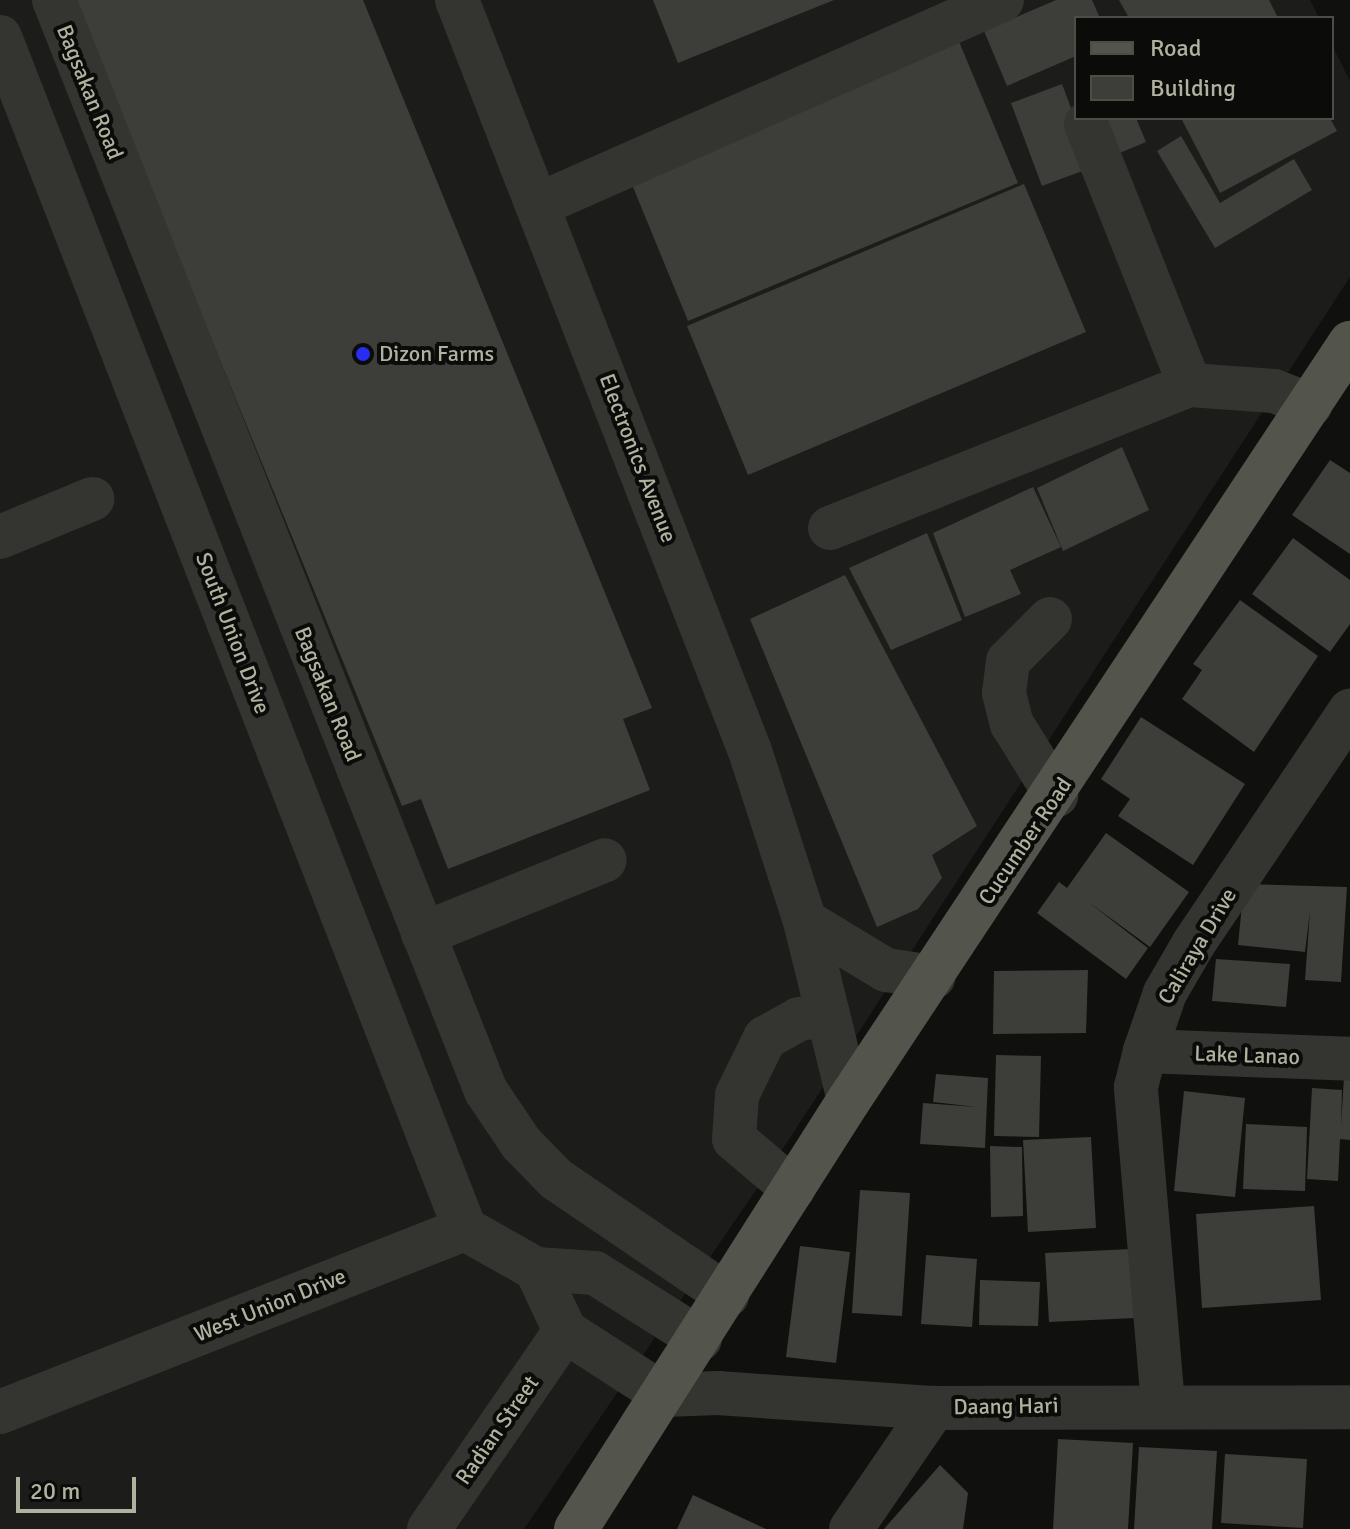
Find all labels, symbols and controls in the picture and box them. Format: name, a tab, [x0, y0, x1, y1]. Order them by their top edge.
legend	[1074, 16, 1334, 120]
street label: Bagsakan Road	[51, 21, 129, 163]
text: Road	[1150, 33, 1201, 63]
text: Building	[1150, 73, 1236, 103]
place label: Dizon Farms	[379, 341, 494, 367]
marker: Dizon Farms	[354, 345, 372, 363]
street label: Electronics Avenue	[594, 370, 682, 546]
street label: South Union Drive	[190, 549, 276, 717]
street label: Bagsakan Road	[289, 623, 367, 765]
street label: Cucumber Road	[973, 772, 1077, 910]
street label: Caliraya Drive	[1152, 883, 1242, 1009]
street label: Lake Lanao	[1194, 1040, 1300, 1070]
street label: West Union Drive	[190, 1263, 350, 1347]
street label: Radian Street	[450, 1370, 544, 1490]
street label: Daang Hari	[953, 1392, 1059, 1420]
scale bar	[20, 1461, 140, 1511]
text: 20 m	[30, 1476, 80, 1506]

